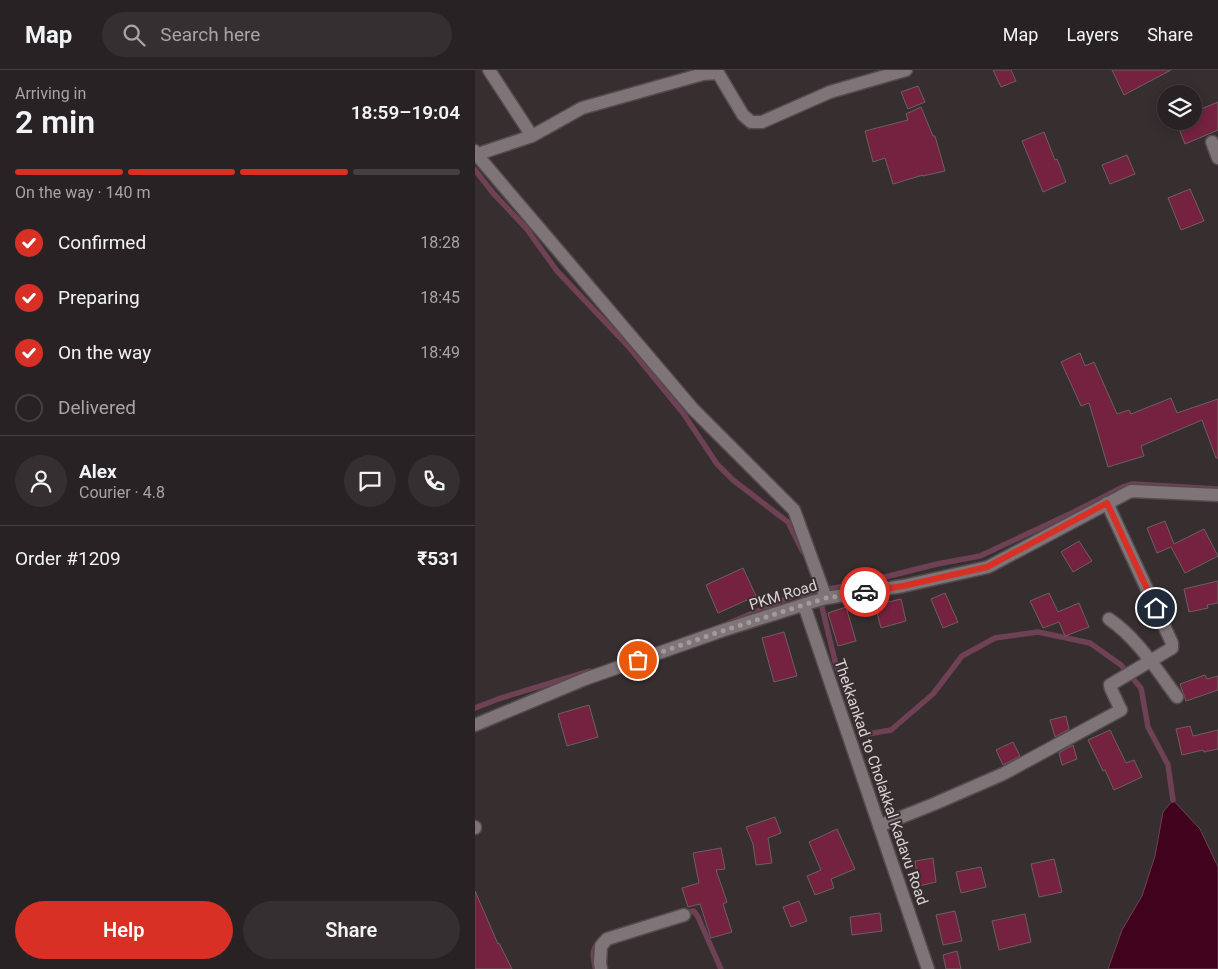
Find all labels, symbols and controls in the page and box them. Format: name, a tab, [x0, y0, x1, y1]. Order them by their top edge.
search box	[102, 12, 452, 57]
text: Map	[25, 21, 72, 49]
icon: search	[120, 21, 148, 49]
text: Search here	[160, 23, 260, 46]
text: Map	[1003, 24, 1038, 45]
text: Layers	[1066, 24, 1119, 45]
text: Share	[1147, 24, 1193, 45]
text: Arriving in	[15, 84, 86, 103]
map controls	[1157, 85, 1202, 130]
button: layers	[1157, 85, 1202, 130]
text: 18:59–19:04	[351, 101, 460, 124]
text: 2 min	[15, 103, 95, 141]
text: On the way · 140 m	[15, 183, 151, 202]
icon: check	[15, 229, 43, 257]
text: Confirmed	[58, 231, 146, 254]
text: 18:28	[420, 233, 460, 252]
icon: check	[15, 284, 43, 312]
text: Preparing	[58, 286, 140, 309]
text: 18:45	[420, 288, 460, 307]
icon: check	[15, 339, 43, 367]
text: On the way	[58, 341, 151, 364]
text: 18:49	[420, 343, 460, 362]
text: Delivered	[58, 396, 136, 419]
button: person	[15, 455, 67, 507]
button: chat	[344, 455, 396, 507]
button: phone	[408, 455, 460, 507]
text: Alex	[79, 460, 117, 483]
text: Courier · 4.8	[79, 483, 165, 502]
text: Order #1209	[15, 547, 121, 570]
text: ₹531	[417, 547, 460, 570]
courier	[840, 567, 890, 617]
street label: PKM Road	[747, 576, 819, 614]
icon: car	[851, 578, 879, 606]
pin	[1135, 587, 1177, 629]
icon: home	[1142, 594, 1170, 622]
pin	[617, 639, 659, 681]
icon: bag	[624, 646, 652, 674]
street label: Thekkankad to Cholakkal Kadavu Road	[830, 657, 932, 907]
button: Help	[15, 901, 233, 959]
button: Share	[243, 901, 460, 959]

